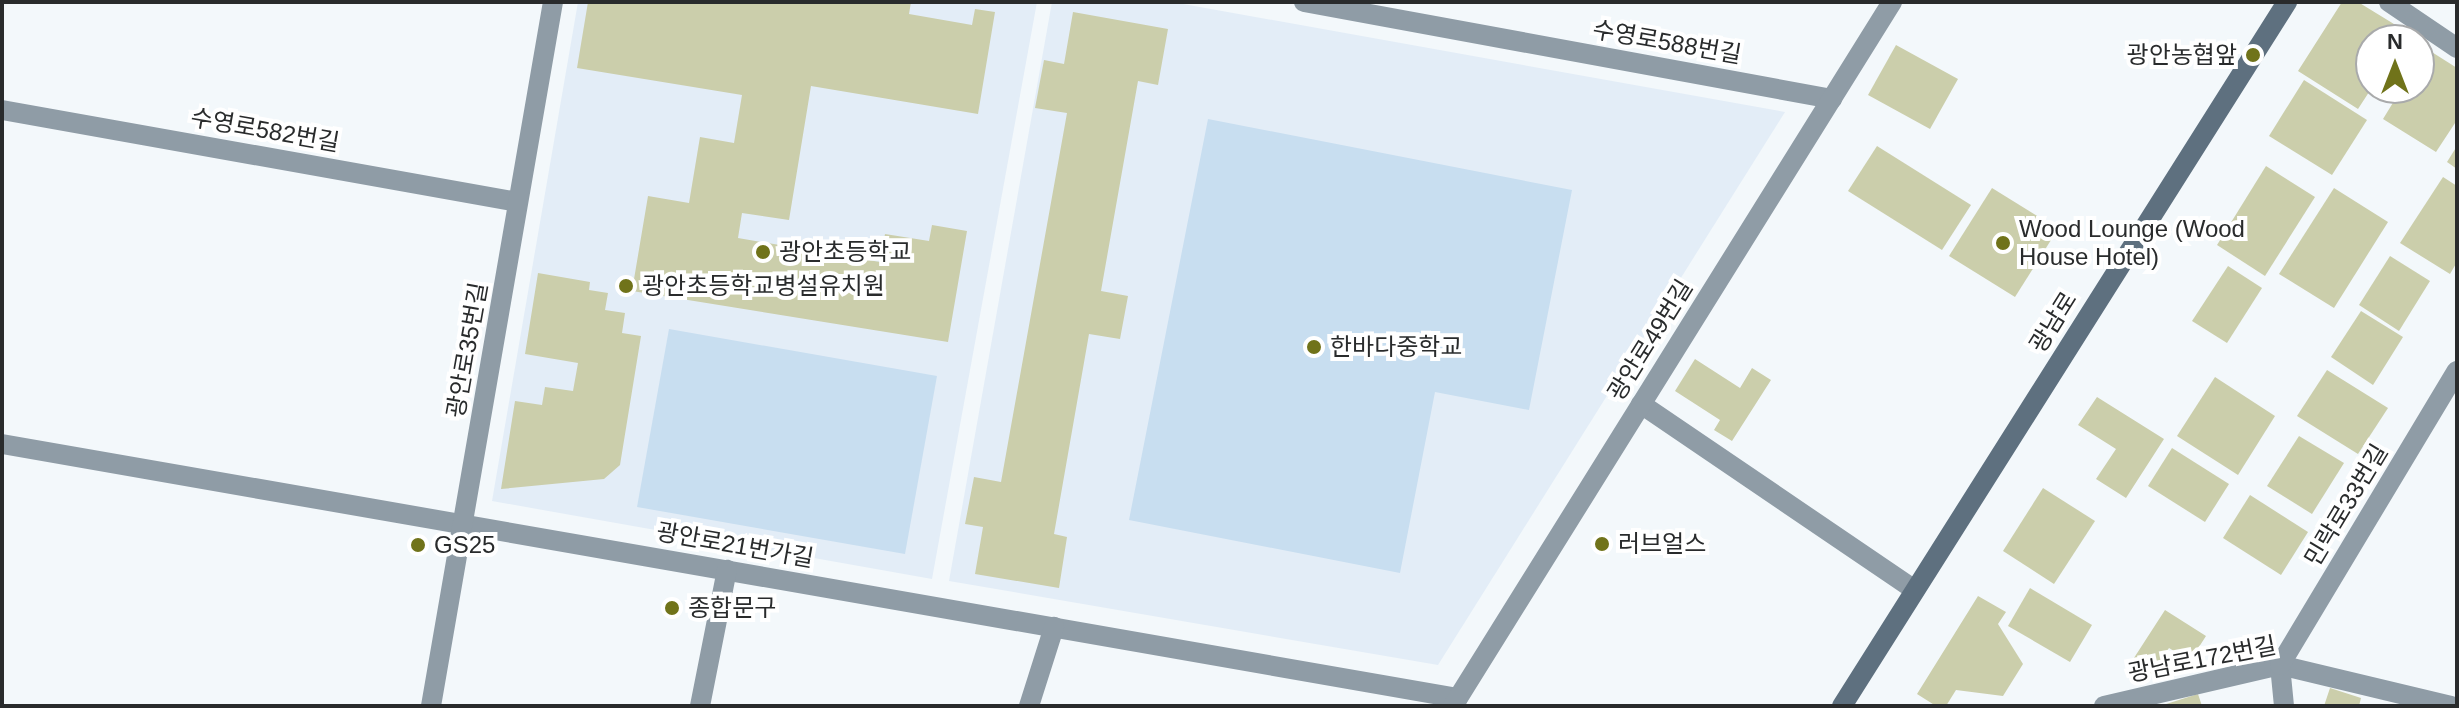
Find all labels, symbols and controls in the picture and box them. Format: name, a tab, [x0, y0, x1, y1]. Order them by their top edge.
street label: 수영로588번길	[1590, 15, 1744, 69]
north arrow	[2355, 24, 2435, 104]
text: N	[2387, 29, 2403, 54]
place label: 광안농협앞	[2127, 41, 2237, 69]
marker: 광안농협앞	[2244, 46, 2262, 64]
street label: 수영로582번길	[188, 103, 342, 157]
place label: Wood Lounge (Wood House Hotel)	[2019, 215, 2245, 271]
marker: Wood Lounge (Wood House Hotel)	[1994, 234, 2012, 252]
place label: 광안초등학교	[779, 238, 911, 266]
marker: 광안초등학교	[754, 243, 772, 261]
place label: 광안초등학교병설유치원	[642, 272, 885, 300]
street label: 광안로49번길	[1601, 274, 1699, 406]
marker: 광안초등학교병설유치원	[617, 277, 635, 295]
street label: 광안로35번길	[441, 280, 493, 420]
street label: 광남로	[2023, 286, 2083, 358]
place label: 한바다중학교	[1330, 333, 1462, 361]
marker: 한바다중학교	[1305, 338, 1323, 356]
street label: 민락로33번길	[2298, 439, 2394, 571]
street label: 광안로21번가길	[654, 517, 816, 573]
place label: 러브얼스	[1618, 530, 1706, 558]
place label: GS25	[434, 531, 495, 559]
marker: 러브얼스	[1593, 535, 1611, 553]
marker: GS25	[409, 536, 427, 554]
place label: 종합문구	[688, 594, 776, 622]
marker: 종합문구	[663, 599, 681, 617]
street label: 광남로172번길	[2125, 631, 2279, 687]

